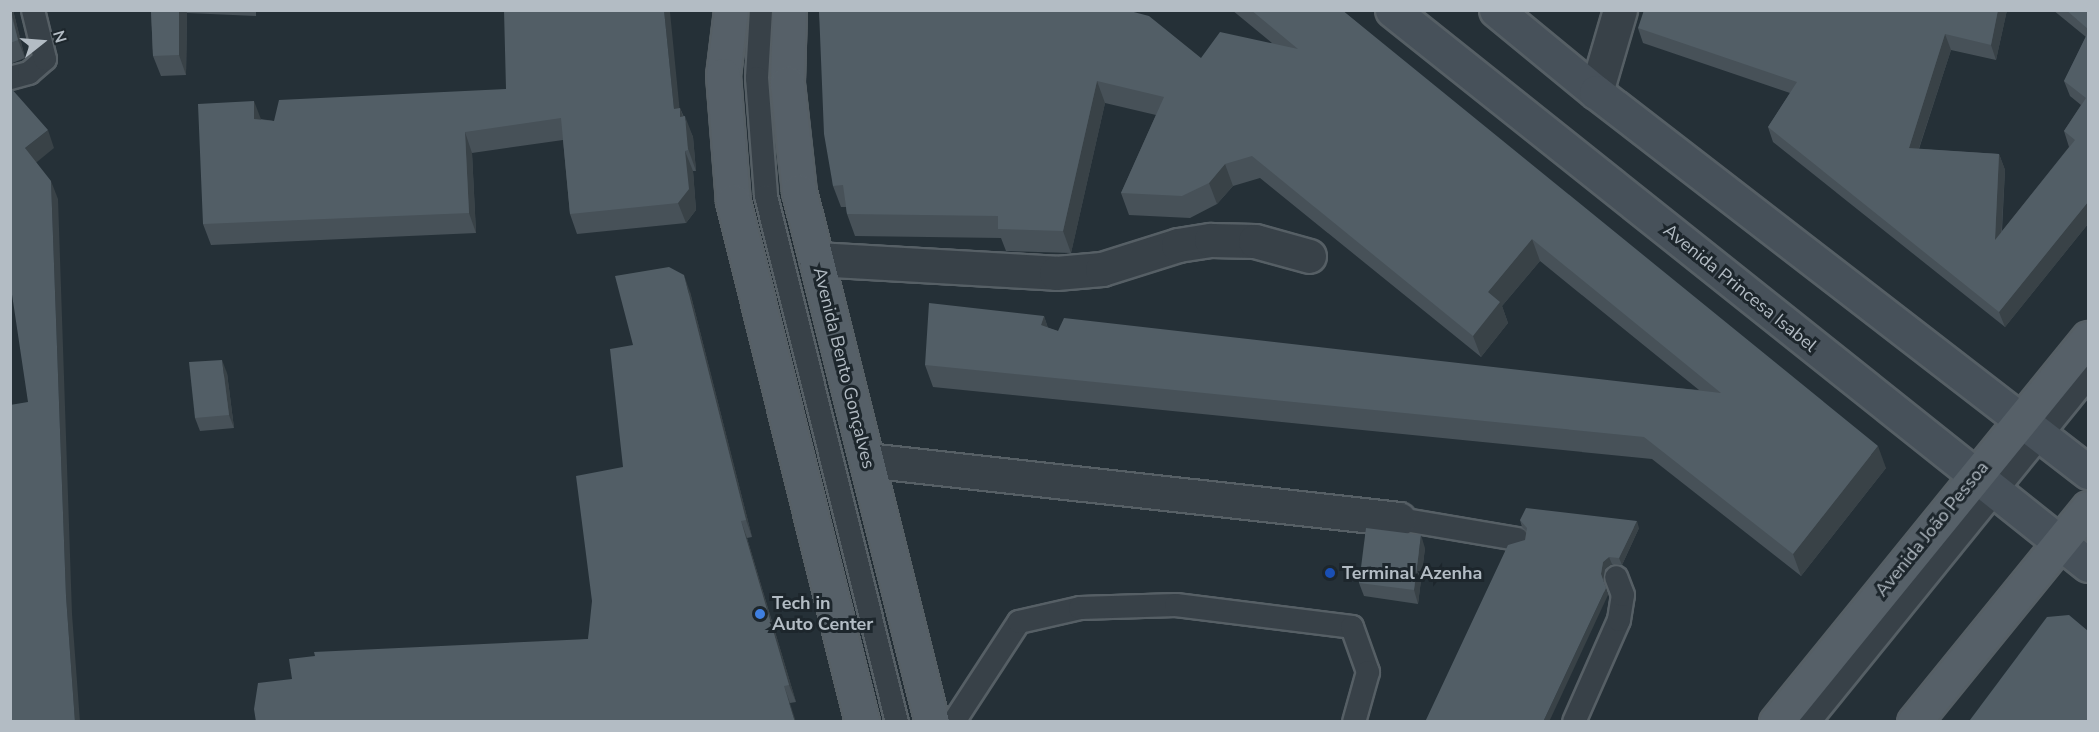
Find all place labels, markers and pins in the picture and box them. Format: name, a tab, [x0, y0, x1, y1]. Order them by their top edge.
place label: Terminal Azenha	[1342, 562, 1482, 584]
marker: Terminal Azenha	[1323, 566, 1337, 580]
place label: Tech in Auto Center	[772, 593, 873, 636]
marker: Tech in Auto Center	[753, 607, 767, 621]

